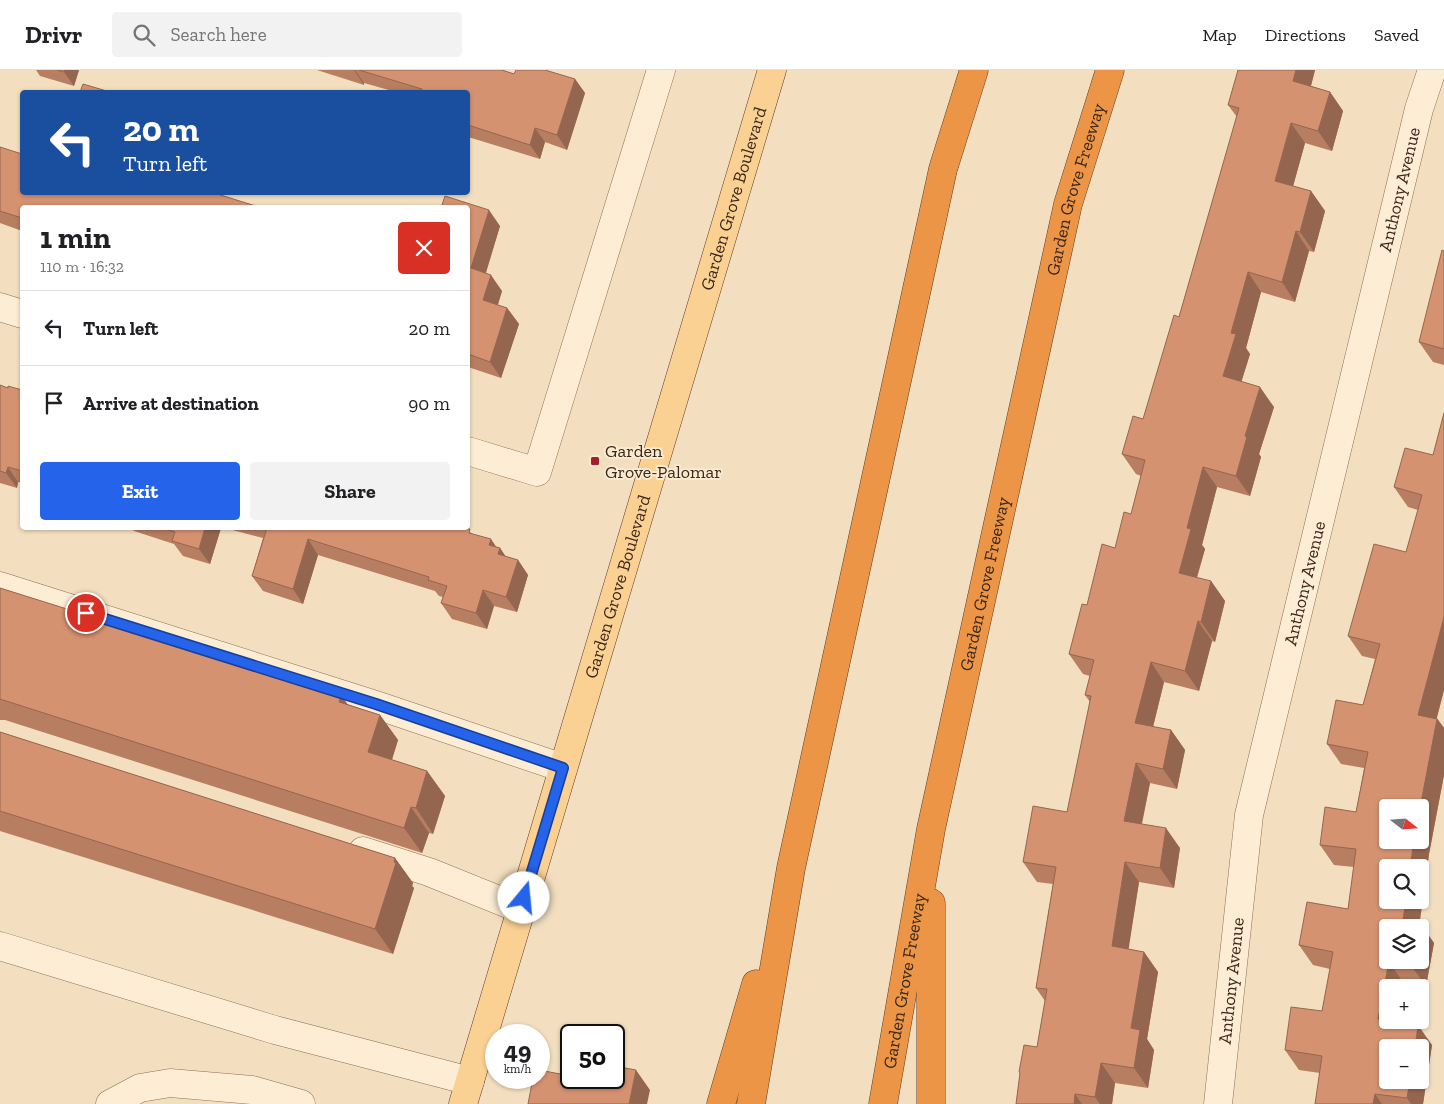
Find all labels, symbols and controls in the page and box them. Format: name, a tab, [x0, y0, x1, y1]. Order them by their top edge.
search box	[112, 12, 462, 57]
text: Drivr	[25, 20, 82, 49]
icon: search	[130, 21, 158, 49]
text: Search here	[170, 23, 267, 46]
text: Map	[1202, 24, 1237, 46]
text: Directions	[1265, 24, 1346, 46]
text: Saved	[1374, 24, 1419, 46]
street label: Garden Grove Freeway	[1042, 100, 1110, 277]
street label: Garden Grove Boulevard	[696, 104, 771, 293]
text: 20 m	[123, 108, 199, 150]
icon: left	[40, 110, 105, 175]
street label: Anthony Avenue	[1374, 125, 1425, 254]
text: Turn left	[123, 150, 207, 177]
text: 1 min	[40, 220, 111, 256]
button: close	[398, 222, 450, 274]
text: 110 m · 16:32	[40, 257, 124, 276]
icon: left	[40, 314, 68, 342]
text: Turn left	[83, 317, 158, 340]
text: 20 m	[409, 317, 450, 340]
icon: arrive	[40, 389, 68, 417]
text: Arrive at destination	[83, 392, 259, 415]
text: 90 m	[408, 392, 450, 415]
place label: Garden Grove-Palomar	[605, 440, 722, 483]
marker: Garden Grove-Palomar	[589, 455, 601, 467]
button: Exit	[40, 462, 240, 520]
button: Share	[250, 462, 450, 520]
street label: Garden Grove Boulevard	[580, 492, 655, 681]
street label: Garden Grove Freeway	[955, 494, 1015, 673]
street label: Anthony Avenue	[1279, 519, 1330, 648]
pin	[65, 592, 107, 634]
icon: arrive	[72, 599, 100, 627]
north arrow	[1379, 799, 1429, 849]
map controls	[1379, 799, 1429, 1089]
button: search	[1379, 859, 1429, 909]
position arrow	[497, 871, 549, 923]
street label: Garden Grove Freeway	[878, 891, 931, 1070]
street label: Anthony Avenue	[1213, 916, 1249, 1045]
button: layers	[1379, 919, 1429, 969]
button: +	[1379, 979, 1429, 1029]
speed limit sign: 50	[560, 1024, 625, 1089]
text: 49	[504, 1035, 531, 1065]
button: −	[1379, 1039, 1429, 1089]
text: km/h	[504, 1062, 531, 1076]

